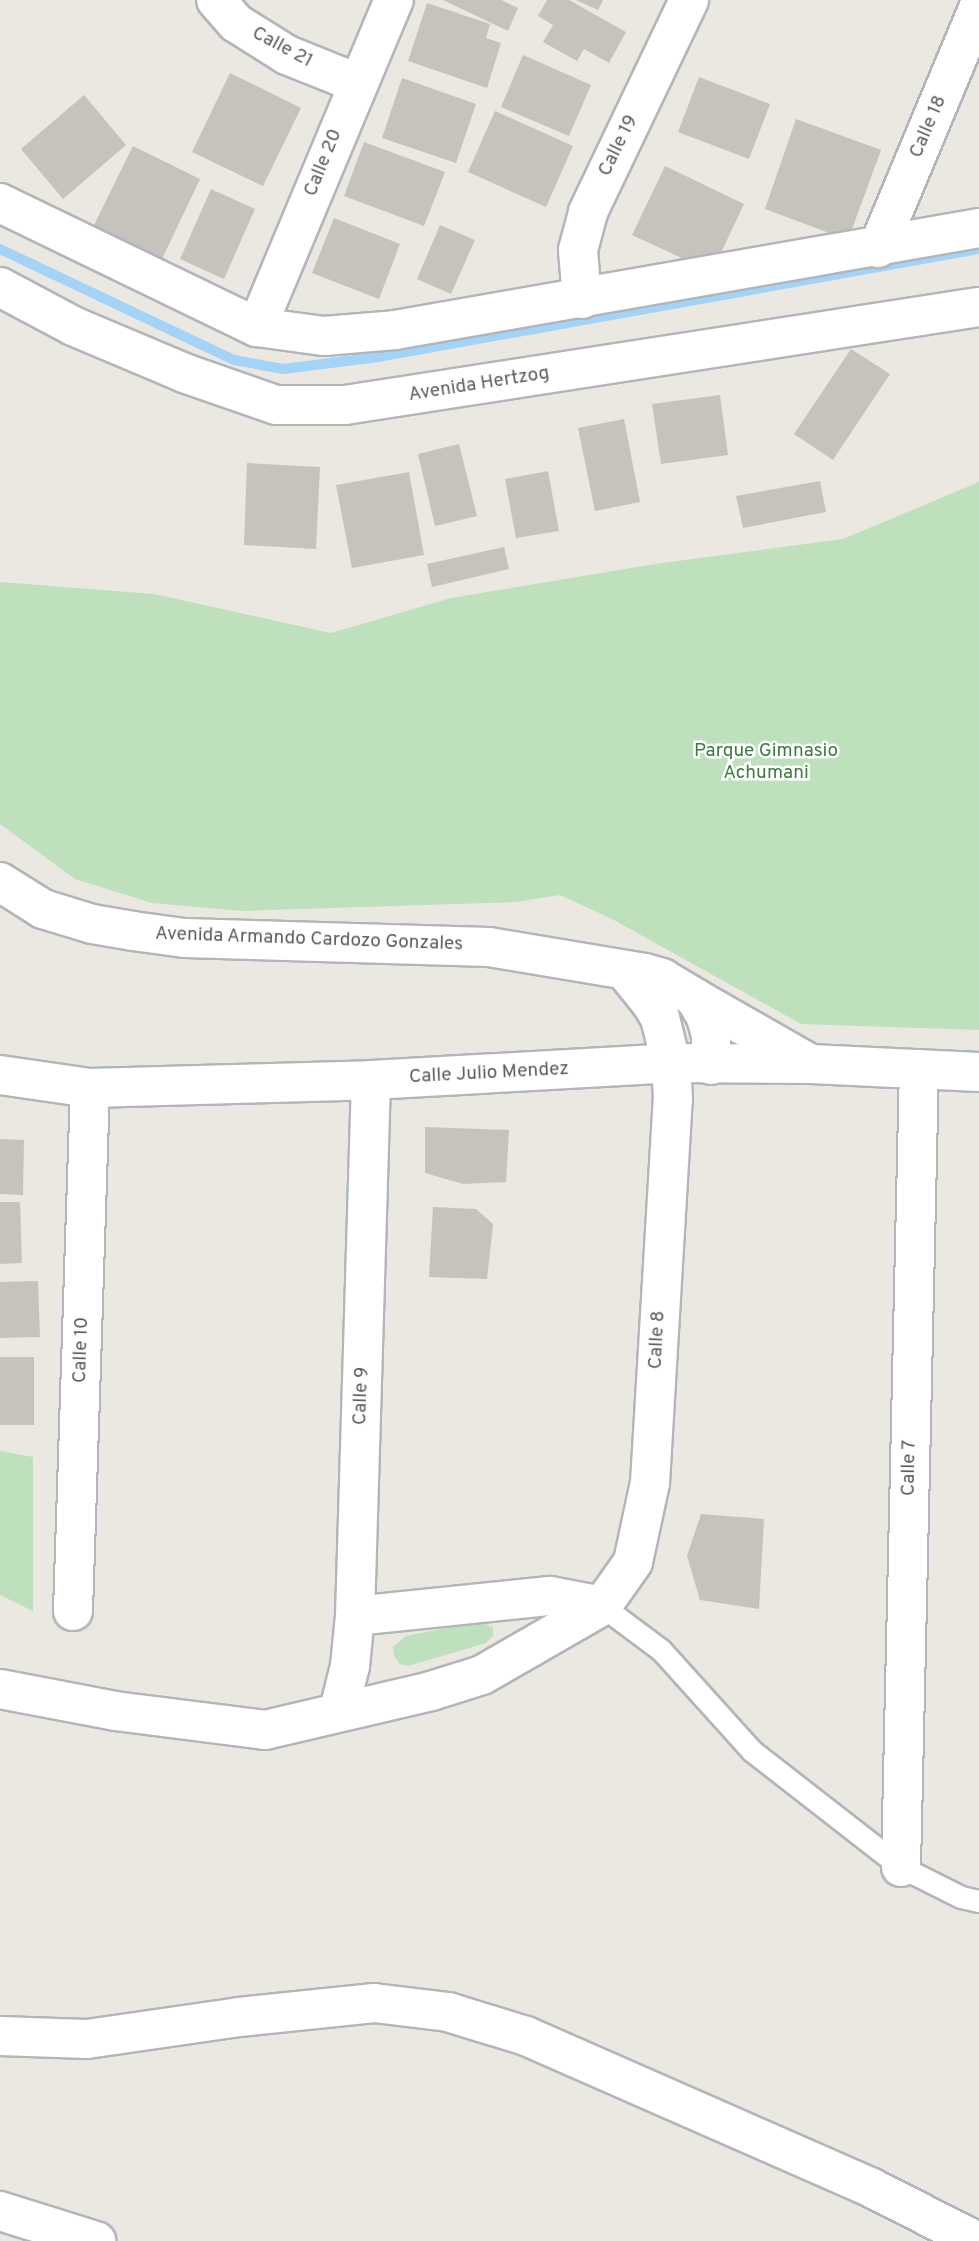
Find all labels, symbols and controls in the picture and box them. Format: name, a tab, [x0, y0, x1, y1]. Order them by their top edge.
street label: Calle 21	[248, 23, 316, 73]
street label: Calle 18	[906, 92, 952, 162]
street label: Calle 19	[594, 112, 644, 180]
street label: Calle 20	[300, 126, 348, 200]
street label: Avenida Hertzog	[407, 363, 551, 407]
park label: Parque Gimnasio Achumani	[694, 741, 838, 785]
street label: Avenida Armando Cardozo Gonzales	[154, 923, 464, 957]
street label: Calle Julio Mendez	[409, 1058, 569, 1090]
street label: Calle 8	[645, 1310, 671, 1370]
street label: Calle 10	[69, 1317, 95, 1383]
street label: Calle 9	[350, 1366, 374, 1426]
street label: Calle 7	[898, 1439, 922, 1497]

